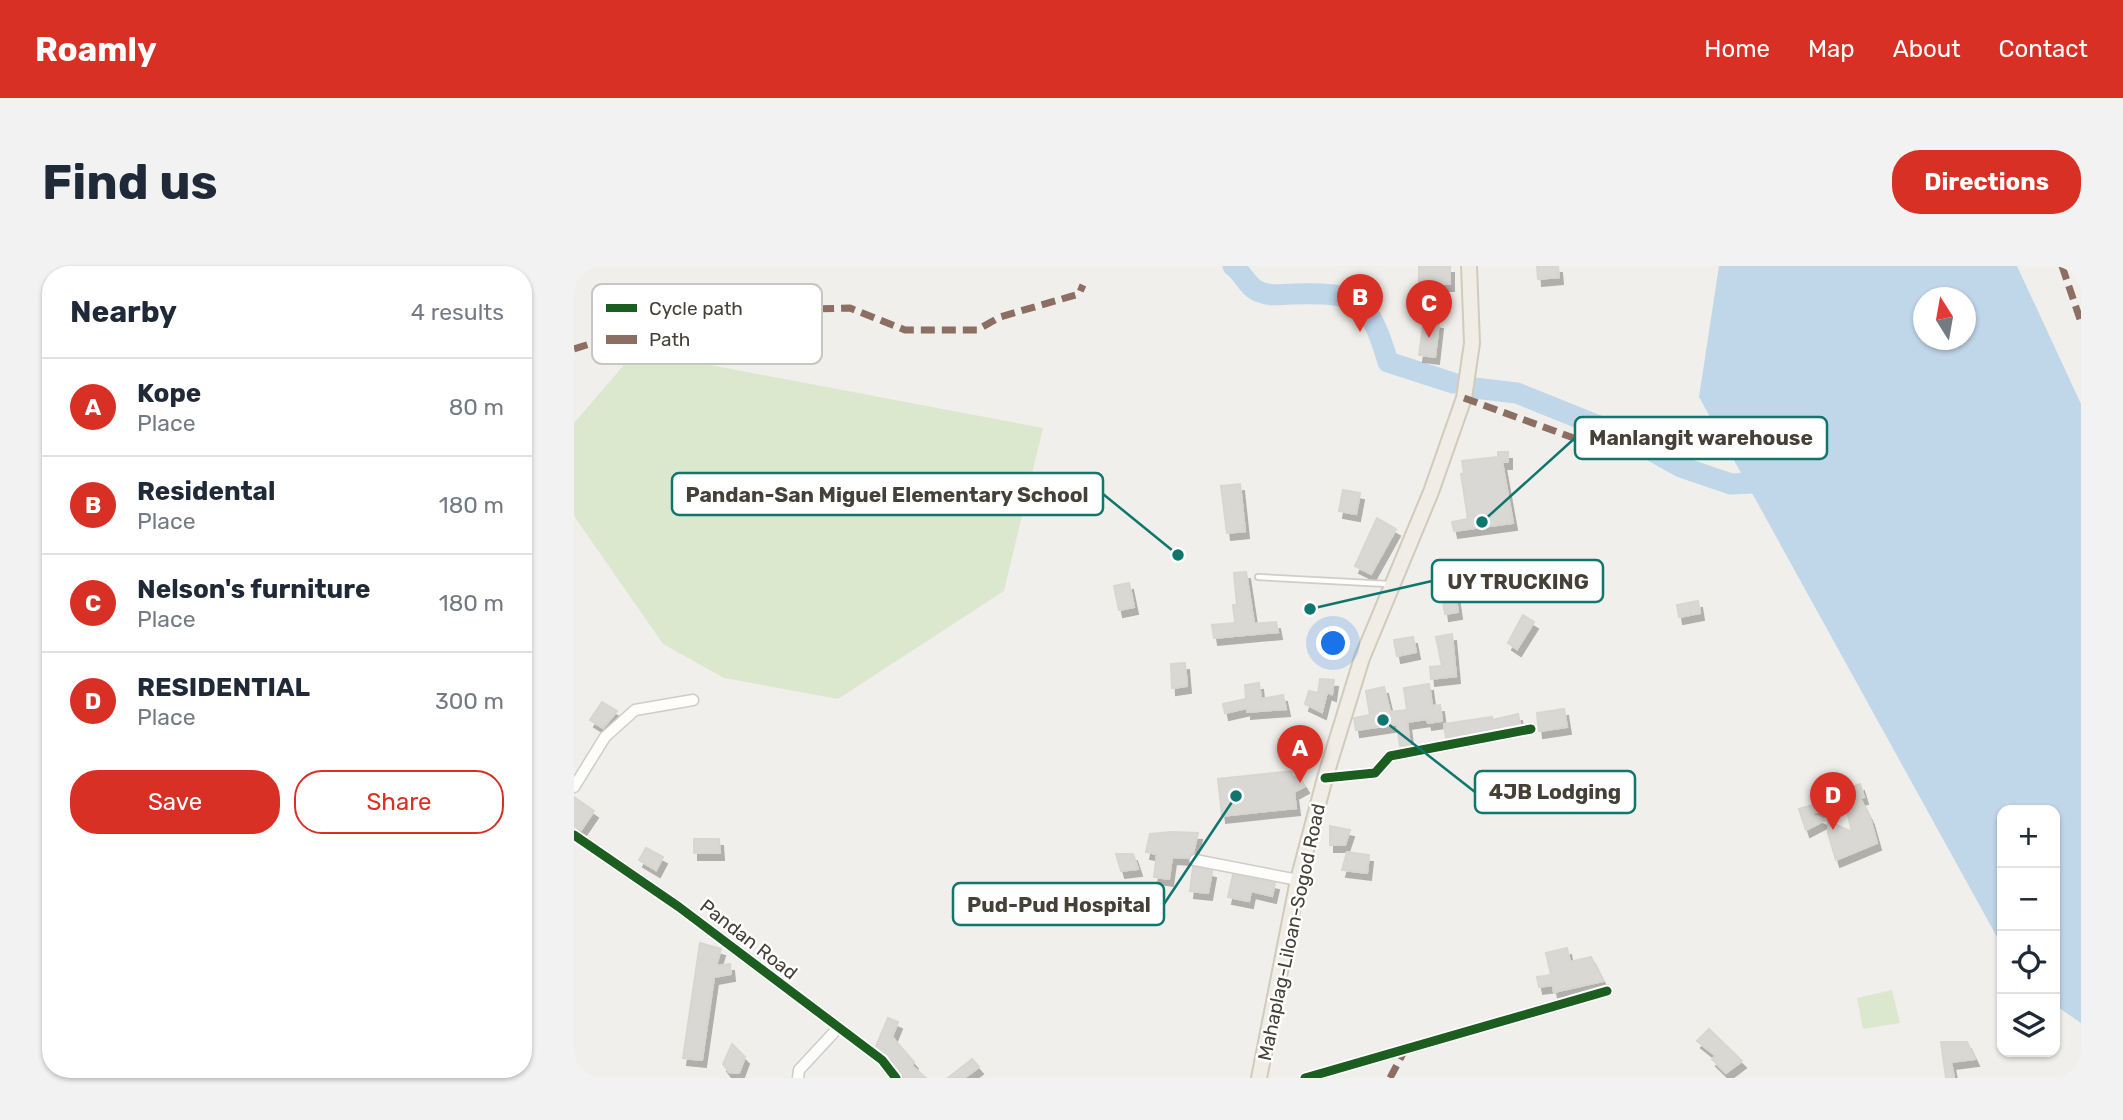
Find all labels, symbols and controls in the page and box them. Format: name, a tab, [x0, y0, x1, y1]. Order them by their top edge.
text: Roamly	[35, 30, 157, 69]
text: Home	[1704, 35, 1770, 63]
text: Map	[1808, 35, 1855, 63]
text: About	[1893, 35, 1961, 63]
text: Contact	[1999, 35, 2088, 63]
button: Directions	[1892, 150, 2081, 214]
text: Find us	[42, 153, 218, 211]
pin: B	[1337, 274, 1383, 332]
pin: C	[1406, 280, 1452, 338]
legend	[592, 284, 822, 364]
north arrow	[1913, 287, 1976, 350]
text: Nearby	[70, 294, 177, 330]
text: Cycle path	[649, 297, 743, 320]
text: 4 results	[411, 298, 504, 326]
text: Path	[649, 328, 690, 351]
text: Kope	[137, 378, 201, 409]
text: A	[85, 393, 101, 421]
text: 80 m	[449, 393, 504, 421]
text: Place	[137, 409, 196, 437]
callout: Manlangit warehouse	[1575, 417, 1827, 459]
text: Manlangit warehouse	[1589, 425, 1813, 450]
callout: Pandan-San Miguel Elementary School	[672, 473, 1103, 515]
text: Residental	[137, 476, 275, 507]
text: Pandan-San Miguel Elementary School	[685, 482, 1089, 507]
text: B	[85, 491, 101, 519]
text: 180 m	[439, 491, 504, 519]
text: Place	[137, 507, 196, 535]
callout: UY TRUCKING	[1432, 560, 1603, 602]
text: UY TRUCKING	[1447, 569, 1589, 594]
text: Nelson's furniture	[137, 574, 370, 605]
text: C	[85, 589, 101, 617]
text: 180 m	[439, 589, 504, 617]
text: Place	[137, 605, 196, 633]
your location	[1316, 626, 1350, 660]
text: RESIDENTIAL	[137, 672, 310, 703]
text: D	[85, 687, 101, 715]
text: 300 m	[435, 687, 504, 715]
text: Place	[137, 703, 196, 731]
pin: A	[1277, 725, 1323, 783]
button: Save	[70, 770, 280, 834]
button: Share	[294, 770, 504, 834]
callout: 4JB Lodging	[1475, 771, 1635, 813]
pin: D	[1810, 772, 1856, 830]
text: 4JB Lodging	[1489, 779, 1621, 804]
street label: Mahaplag-Liloan-Sogod Road	[1253, 802, 1330, 1063]
map controls	[1997, 805, 2060, 1057]
button: +	[1997, 805, 2060, 868]
button: −	[1997, 868, 2060, 931]
callout: Pud-Pud Hospital	[953, 883, 1164, 925]
text: Pud-Pud Hospital	[967, 892, 1151, 917]
street label: Pandan Road	[696, 894, 802, 984]
button: locate	[1997, 931, 2060, 994]
button: layers	[1997, 994, 2060, 1057]

